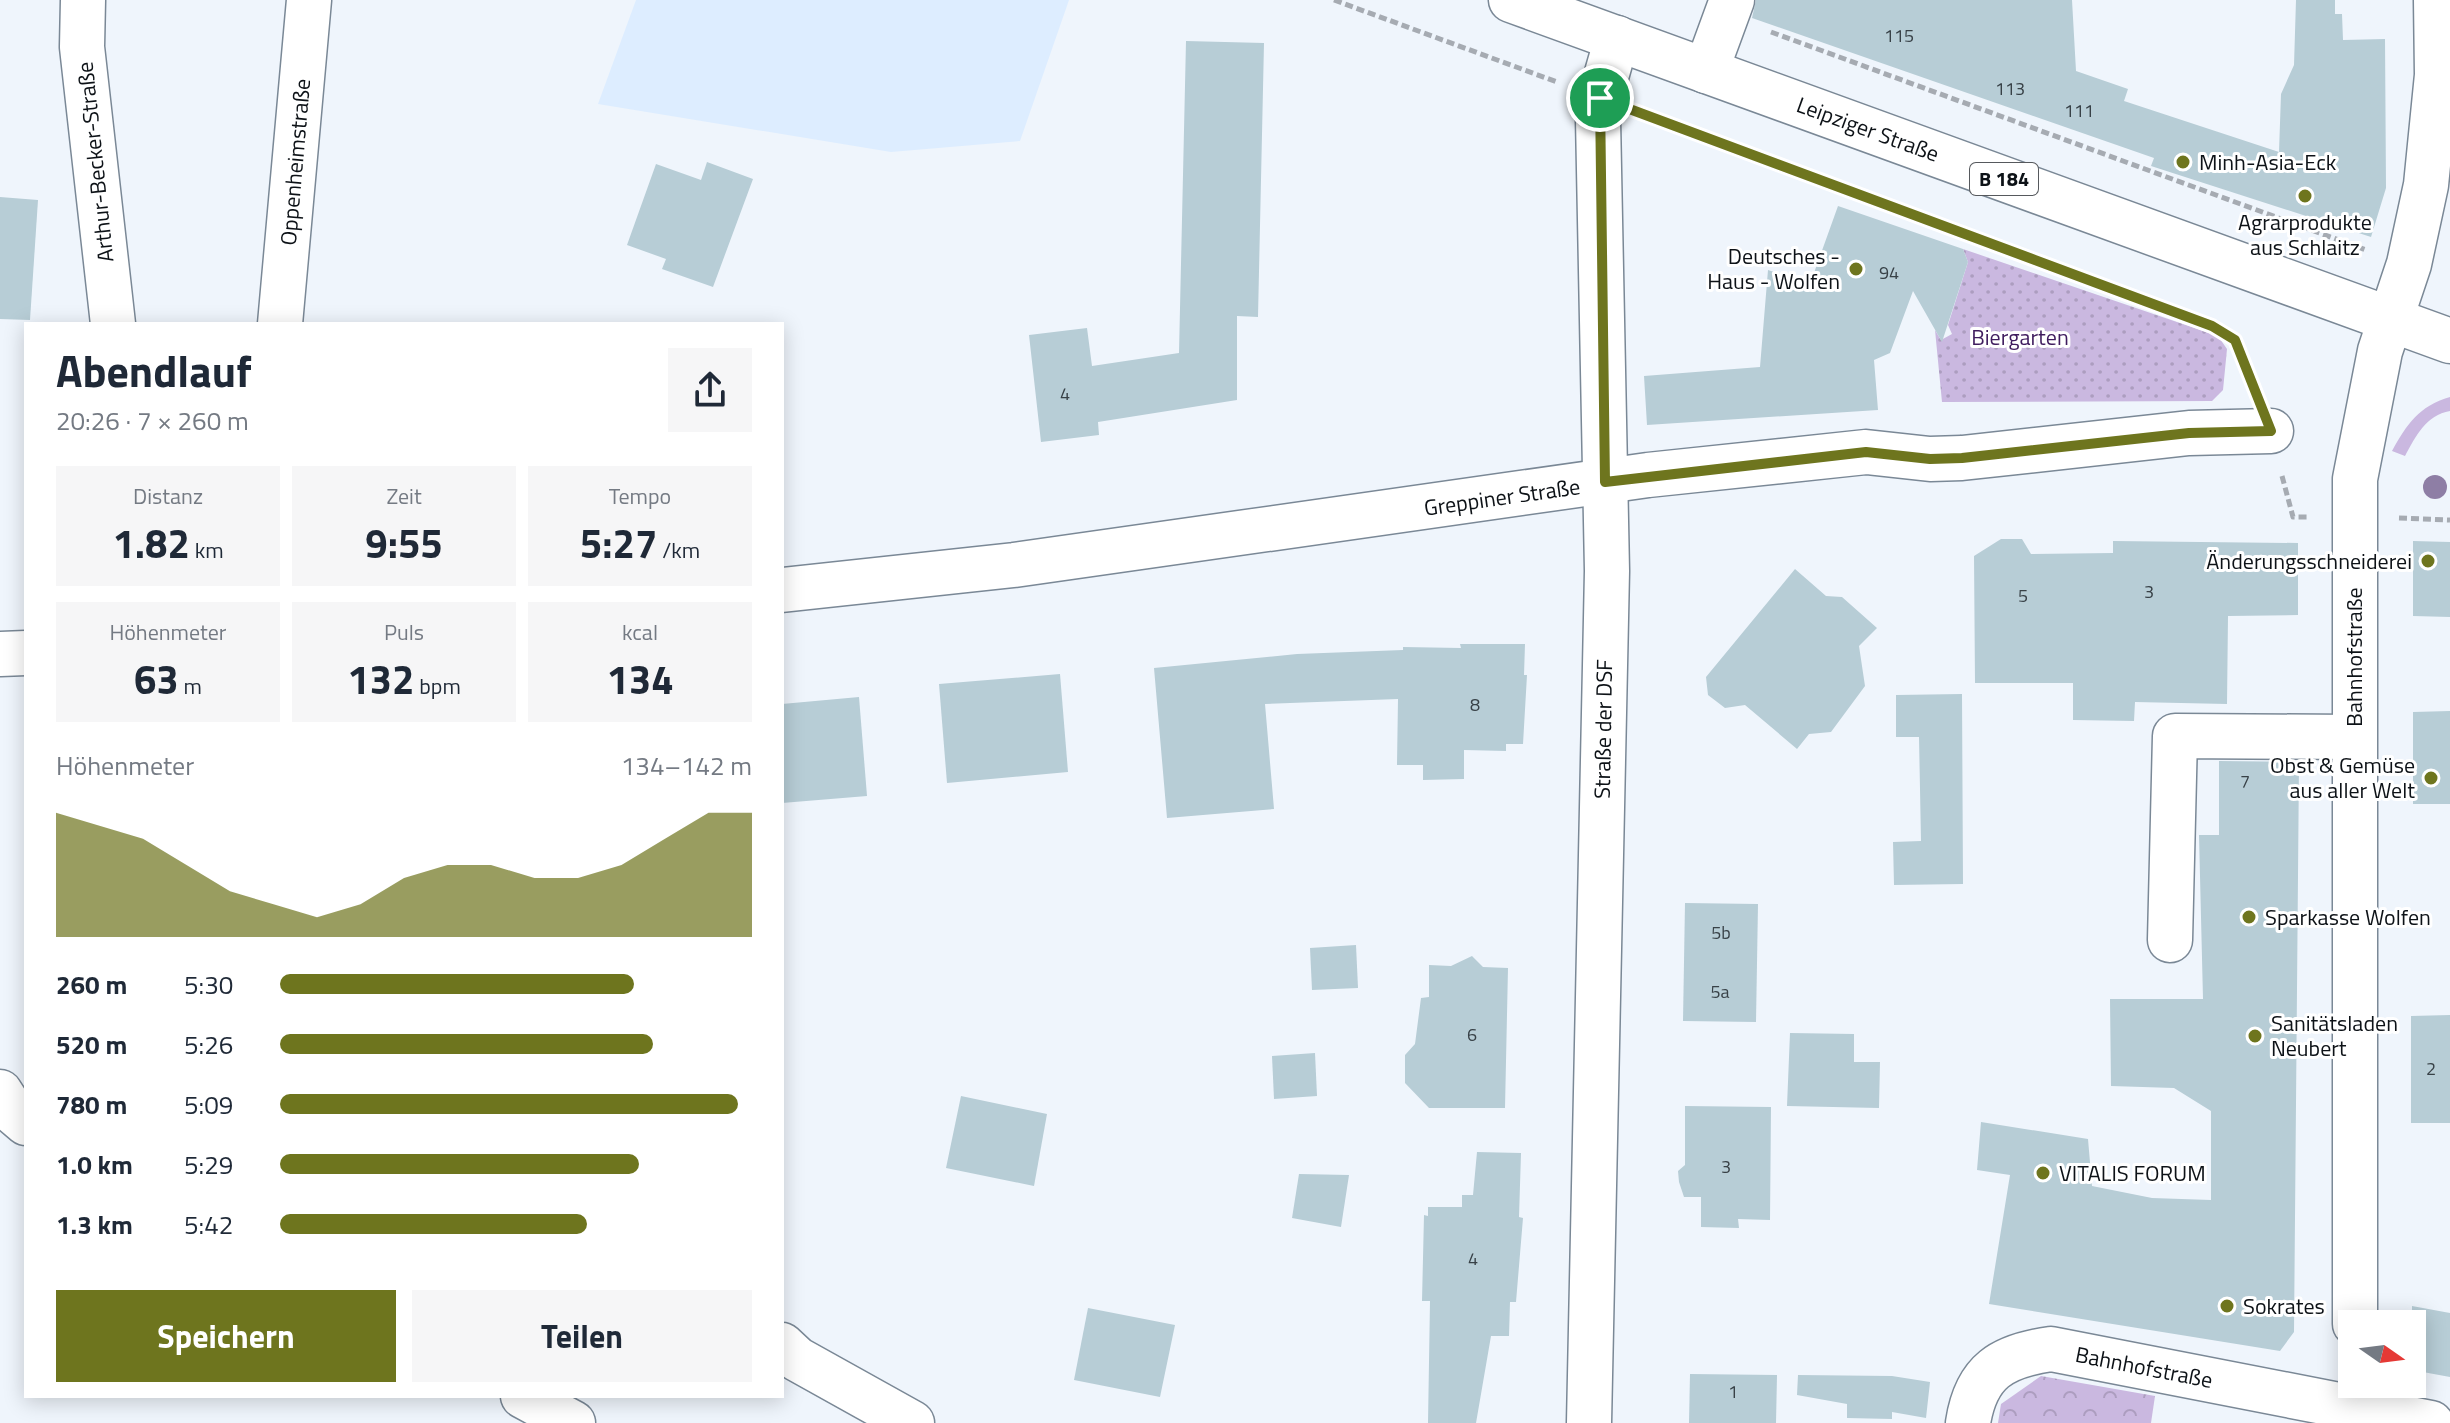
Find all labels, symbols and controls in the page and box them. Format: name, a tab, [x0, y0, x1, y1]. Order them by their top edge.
house number: 115	[1884, 22, 1914, 49]
street label: Arthur-Becker-Straße	[68, 60, 122, 264]
pin	[1566, 64, 1634, 132]
house number: 113	[1995, 75, 2025, 102]
icon: arrive	[1578, 76, 1622, 120]
street label: Oppenheimstraße	[271, 77, 319, 247]
street label: Leipziger Straße	[1792, 87, 1944, 171]
house number: 111	[2064, 97, 2094, 124]
place label: Minh-Asia-Eck	[2199, 145, 2337, 179]
marker: Minh-Asia-Eck	[2174, 153, 2192, 171]
road number: B 184	[1970, 163, 2038, 195]
marker: Agrarprodukte aus Schlaitz	[2296, 187, 2314, 205]
place label: Agrarprodukte aus Schlaitz	[2238, 205, 2372, 264]
place label: Deutsches - Haus - Wolfen	[1707, 239, 1840, 298]
house number: 94	[1879, 259, 1899, 286]
marker: Deutsches - Haus - Wolfen	[1847, 260, 1865, 278]
park label: Biergarten	[1971, 320, 2069, 354]
text: Abendlauf	[56, 337, 252, 404]
button: share	[668, 348, 752, 432]
house number: 4	[1060, 380, 1070, 407]
text: 20:26 · 7 × 260 m	[56, 401, 249, 440]
street label: Greppiner Straße	[1422, 469, 1582, 525]
text: Distanz	[133, 479, 203, 513]
text: Zeit	[386, 479, 422, 513]
text: Tempo	[609, 479, 671, 513]
text: 1.82	[112, 513, 190, 574]
text: 9:55	[365, 513, 443, 574]
text: 5:27	[580, 513, 657, 574]
text: km	[190, 533, 224, 567]
text: /km	[657, 533, 700, 567]
place label: Änderungsschneiderei	[2206, 544, 2412, 578]
marker: Änderungsschneiderei	[2419, 552, 2437, 570]
house number: 3	[2144, 578, 2154, 605]
house number: 5	[2018, 582, 2028, 609]
street label: Bahnhofstraße	[2337, 587, 2371, 727]
text: Höhenmeter	[110, 615, 226, 649]
text: Puls	[384, 615, 424, 649]
text: kcal	[622, 615, 658, 649]
text: 63	[134, 649, 179, 710]
text: 132	[347, 649, 414, 710]
text: 134	[606, 649, 674, 710]
street label: Straße der DSF	[1585, 659, 1621, 799]
text: m	[179, 669, 202, 703]
text: bpm	[414, 669, 461, 703]
house number: 8	[1470, 691, 1480, 718]
text: Höhenmeter	[56, 746, 194, 785]
text: 134–142 m	[621, 746, 752, 785]
place label: Obst & Gemüse aus aller Welt	[2270, 748, 2415, 807]
house number: 7	[2240, 768, 2250, 795]
marker: Obst & Gemüse aus aller Welt	[2422, 769, 2440, 787]
place label: Sparkasse Wolfen	[2265, 900, 2431, 934]
marker: Sparkasse Wolfen	[2240, 908, 2258, 926]
house number: 5b	[1711, 919, 1731, 946]
text: 260 m	[56, 965, 127, 1004]
text: 5:30	[184, 965, 233, 1004]
house number: 5a	[1710, 978, 1730, 1005]
place label: Sanitätsladen Neubert	[2271, 1006, 2398, 1065]
house number: 6	[1467, 1021, 1477, 1048]
text: 520 m	[56, 1025, 127, 1064]
text: 5:26	[184, 1025, 233, 1064]
marker: Sanitätsladen Neubert	[2246, 1027, 2264, 1045]
house number: 2	[2426, 1055, 2436, 1082]
text: 780 m	[56, 1085, 127, 1124]
text: 5:09	[184, 1085, 233, 1124]
text: 1.0 km	[56, 1145, 133, 1184]
text: 5:29	[184, 1145, 233, 1184]
house number: 3	[1721, 1153, 1731, 1180]
place label: VITALIS FORUM	[2059, 1156, 2206, 1190]
marker: VITALIS FORUM	[2034, 1164, 2052, 1182]
text: 1.3 km	[56, 1205, 133, 1244]
text: 5:42	[184, 1205, 233, 1244]
house number: 4	[1468, 1245, 1478, 1272]
place label: Sokrates	[2243, 1289, 2325, 1323]
button: Speichern	[56, 1290, 396, 1382]
button: Teilen	[412, 1290, 752, 1382]
marker: Sokrates	[2218, 1297, 2236, 1315]
north arrow	[2338, 1310, 2426, 1398]
map controls	[2338, 1310, 2426, 1398]
street label: Bahnhofstraße	[2072, 1337, 2216, 1397]
house number: 1	[1728, 1378, 1738, 1405]

